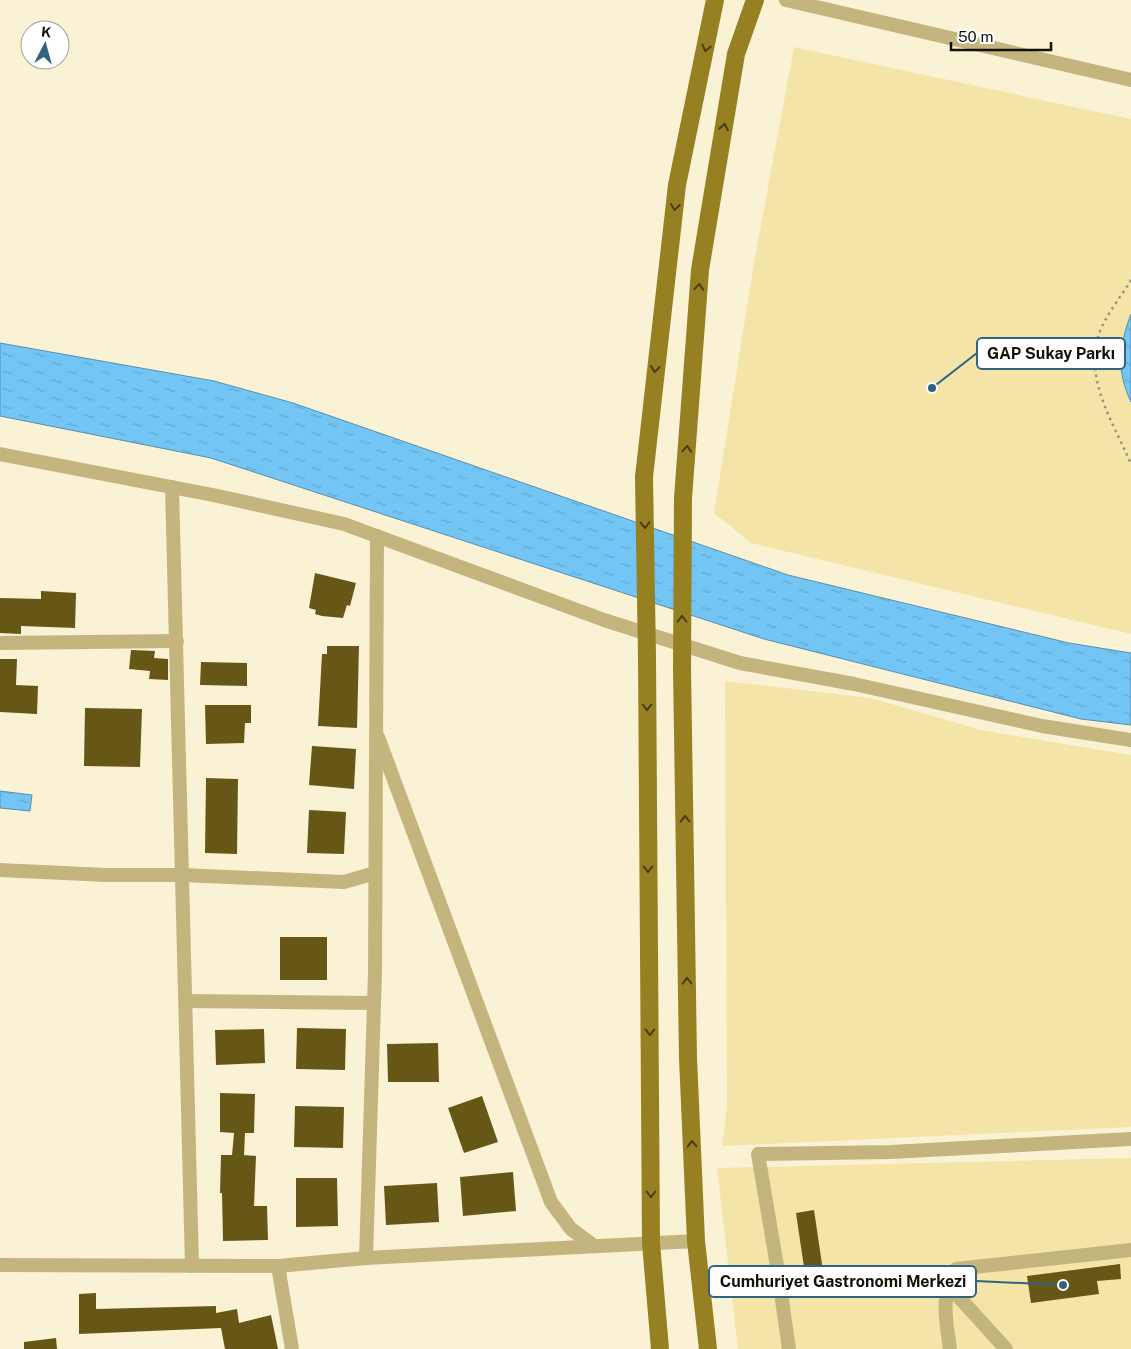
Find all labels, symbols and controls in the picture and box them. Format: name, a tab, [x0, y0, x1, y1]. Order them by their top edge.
north arrow	[20, 20, 70, 70]
scale bar	[951, 20, 1051, 52]
text: K	[41, 24, 52, 41]
text: 50 m	[958, 28, 993, 45]
one-way arrow	[701, 43, 711, 52]
one-way arrow	[719, 122, 729, 131]
one-way arrow	[670, 203, 680, 212]
one-way arrow	[693, 283, 704, 291]
callout: GAP Sukay Parkı	[977, 338, 1125, 369]
text: GAP Sukay Parkı	[987, 344, 1115, 363]
one-way arrow	[650, 365, 661, 373]
one-way arrow	[681, 445, 692, 453]
one-way arrow	[640, 522, 650, 530]
one-way arrow	[677, 615, 687, 622]
one-way arrow	[642, 703, 652, 711]
one-way arrow	[680, 814, 691, 822]
one-way arrow	[643, 866, 653, 873]
one-way arrow	[682, 977, 692, 984]
one-way arrow	[645, 1028, 655, 1036]
one-way arrow	[686, 1139, 697, 1147]
one-way arrow	[646, 1190, 656, 1198]
callout: Cumhuriyet Gastronomi Merkezi	[709, 1266, 976, 1297]
text: Cumhuriyet Gastronomi Merkezi	[720, 1272, 966, 1291]

